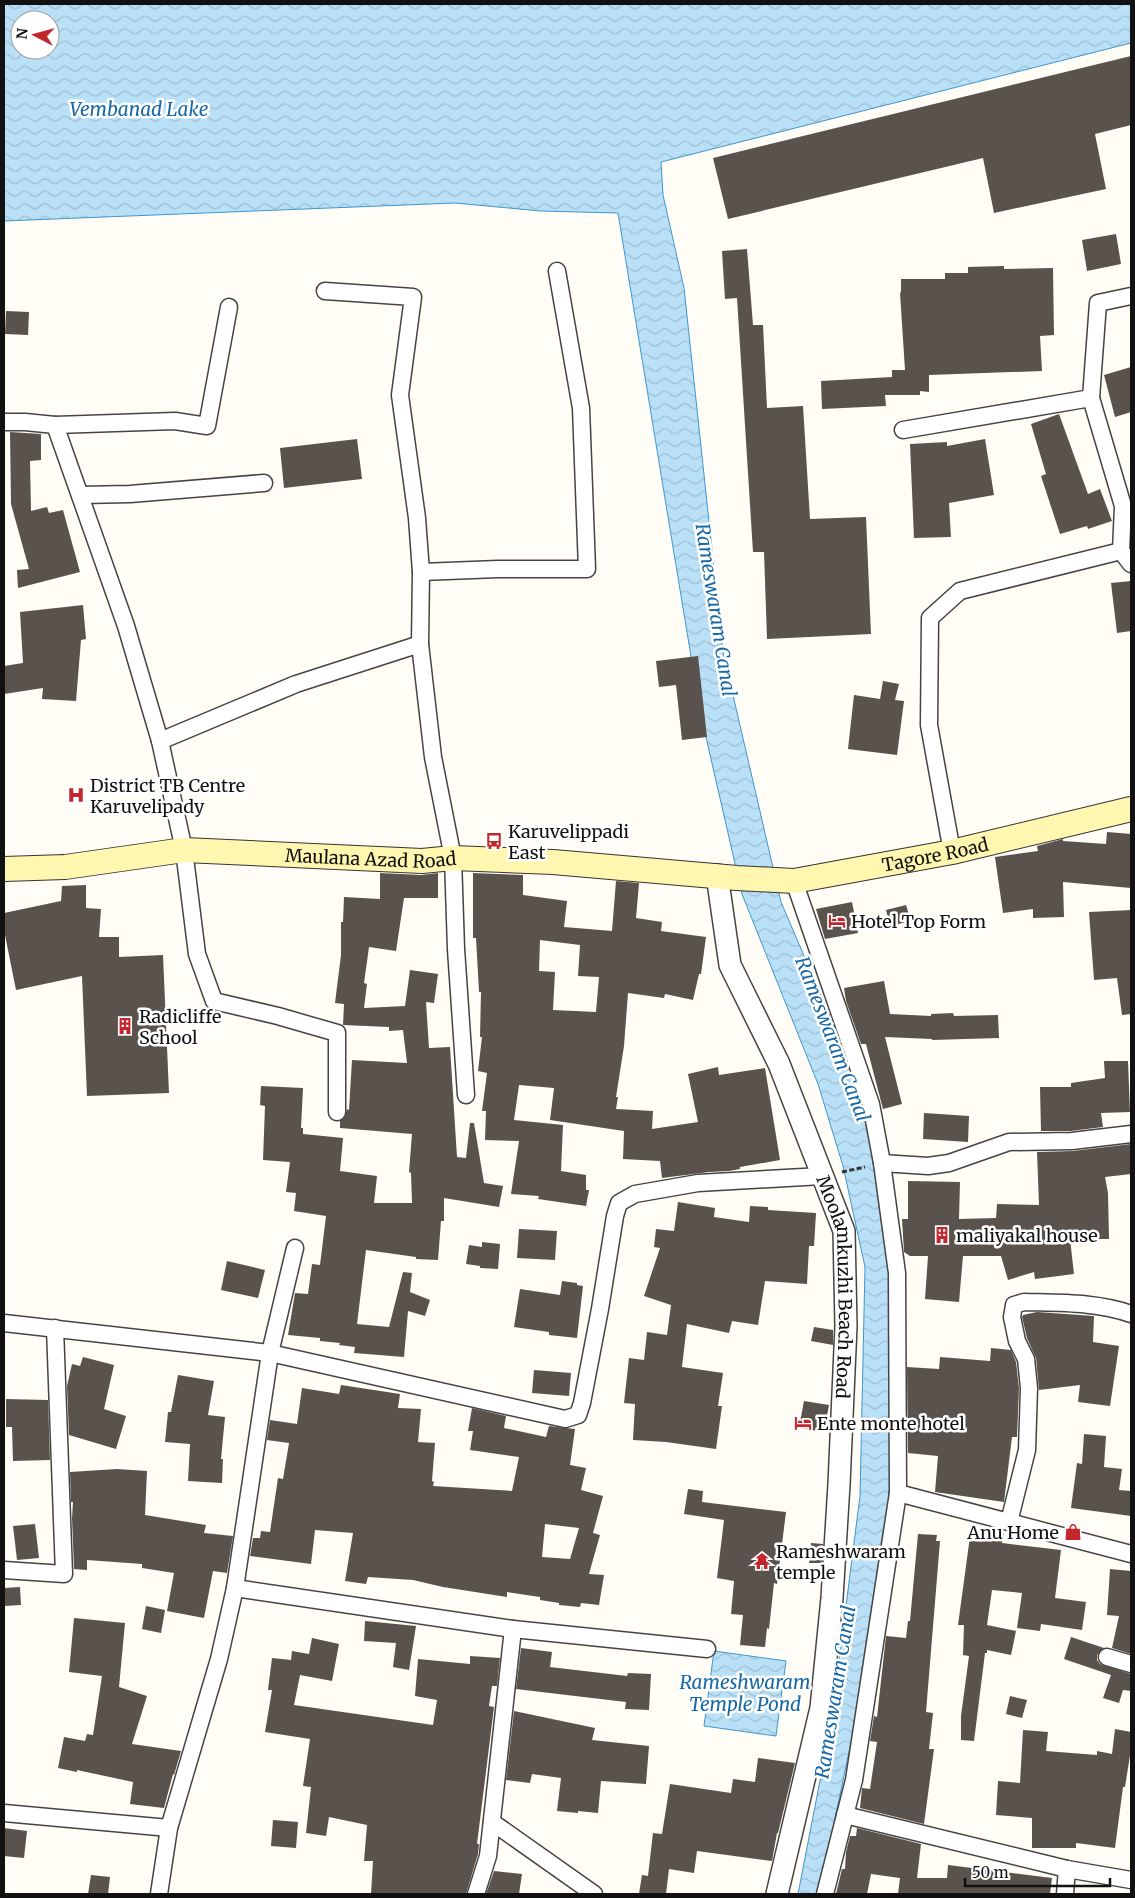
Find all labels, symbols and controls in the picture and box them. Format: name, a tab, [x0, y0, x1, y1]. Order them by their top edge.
north arrow	[10, 10, 60, 60]
text: N	[13, 27, 32, 40]
water label: Vembanad Lake	[70, 97, 209, 121]
water label: Rameswaram Canal	[690, 522, 742, 698]
place label: District TB Centre Karuvelipady	[90, 774, 245, 818]
hospital icon: District TB Centre Karuvelipady	[66, 785, 86, 805]
place label: Karuvelippadi East	[508, 820, 629, 864]
bus stop icon: Karuvelippadi East	[484, 831, 504, 851]
street label: Tagore Road	[880, 832, 991, 876]
street label: Maulana Azad Road	[284, 843, 457, 873]
place label: Hotel Top Form	[851, 910, 986, 933]
hotel icon: Hotel Top Form	[827, 911, 847, 931]
water label: Rameswaram Canal	[790, 953, 876, 1125]
place label: Radicliffe School	[139, 1005, 221, 1049]
building icon: Radicliffe School	[115, 1016, 135, 1036]
street label: Moolamkuzhi Beach Road	[812, 1172, 858, 1399]
place label: maliyakal house	[956, 1224, 1098, 1247]
building icon: maliyakal house	[932, 1225, 952, 1245]
place label: Ente monte hotel	[817, 1412, 965, 1435]
hotel icon: Ente monte hotel	[793, 1413, 813, 1433]
place label: Anu Home	[966, 1521, 1059, 1544]
shop icon: Anu Home	[1063, 1522, 1083, 1542]
place label: Rameshwaram temple	[776, 1540, 906, 1584]
temple icon: Rameshwaram temple	[752, 1551, 772, 1571]
water label: Rameswaram Canal	[809, 1604, 861, 1780]
water label: Rameshwaram Temple Pond	[679, 1670, 811, 1716]
scale bar	[965, 1856, 1110, 1888]
text: 50 m	[972, 1863, 1009, 1882]

